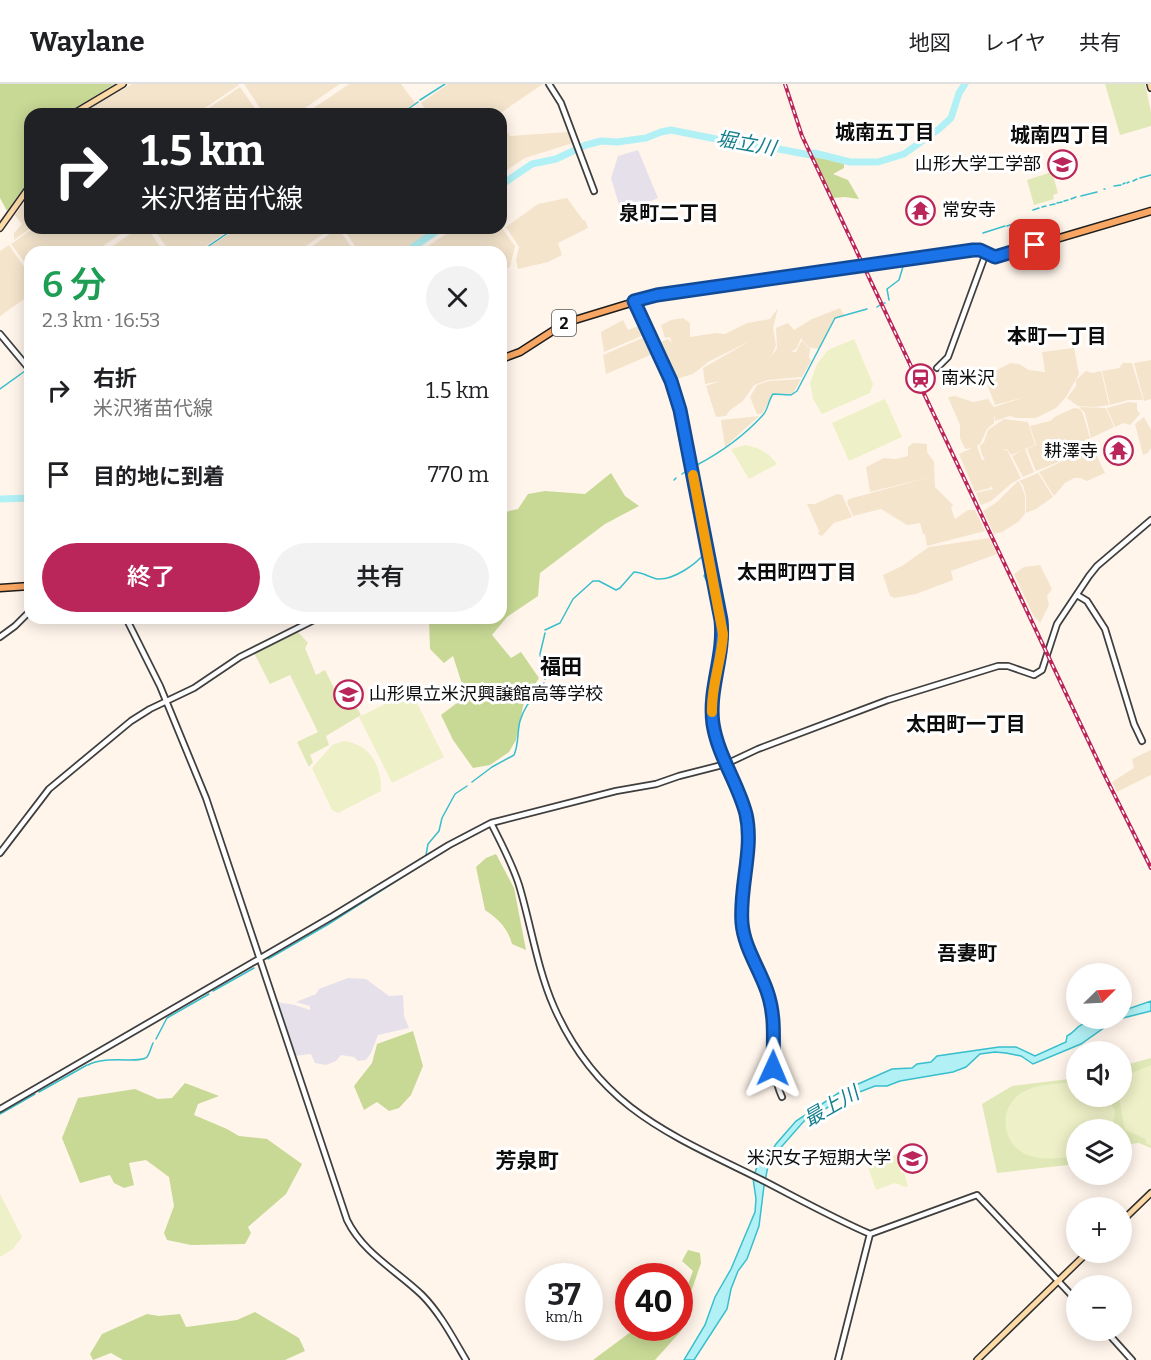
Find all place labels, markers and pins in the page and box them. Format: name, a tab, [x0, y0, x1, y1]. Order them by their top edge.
school or university icon: 山形大学工学部	[1046, 148, 1078, 180]
place label: 山形大学工学部	[915, 153, 1041, 175]
temple icon: 常安寺	[905, 194, 937, 226]
place label: 常安寺	[942, 199, 996, 221]
pin	[1009, 219, 1060, 270]
station icon: 南米沢	[904, 362, 936, 394]
place label: 南米沢	[941, 367, 995, 389]
temple icon: 耕澤寺	[1103, 435, 1135, 467]
place label: 耕澤寺	[1044, 440, 1098, 462]
school or university icon: 山形県立米沢興譲館高等学校	[332, 678, 364, 710]
place label: 山形県立米沢興譲館高等学校	[369, 683, 603, 705]
school or university icon: 米沢女子短期大学	[896, 1142, 928, 1174]
place label: 米沢女子短期大学	[747, 1147, 891, 1169]

